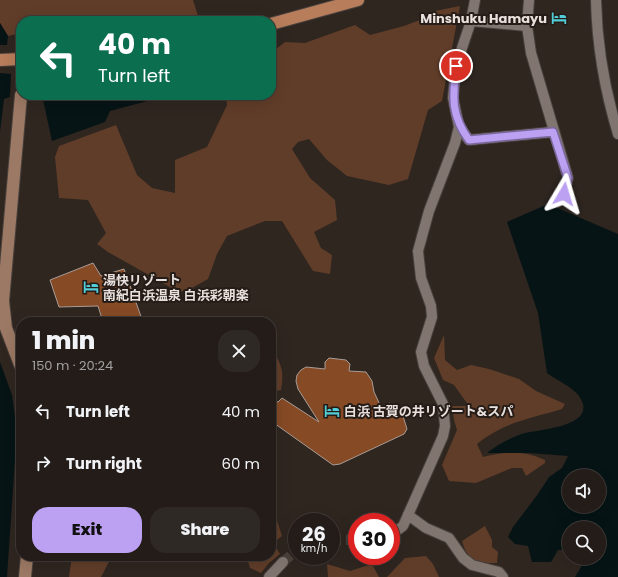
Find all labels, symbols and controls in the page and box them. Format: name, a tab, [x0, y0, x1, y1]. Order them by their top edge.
place label: Minshuku Hamayu	[420, 9, 547, 28]
hotel icon: Minshuku Hamayu	[550, 9, 568, 27]
text: 40 m	[98, 25, 171, 64]
icon: left	[32, 32, 84, 84]
pin	[439, 49, 473, 83]
icon: arrive	[445, 55, 467, 77]
text: Turn left	[98, 63, 170, 88]
position arrow	[543, 173, 585, 215]
place label: 湯快リゾート 南紀白浜温泉 白浜彩朝楽	[103, 271, 249, 305]
hotel icon: 湯快リゾート 南紀白浜温泉 白浜彩朝楽	[82, 278, 100, 296]
text: 1 min	[32, 324, 95, 357]
button: close	[218, 330, 260, 372]
text: 150 m · 20:24	[32, 356, 113, 375]
icon: left	[32, 400, 54, 422]
text: Turn left	[66, 401, 130, 422]
text: 40 m	[222, 401, 260, 422]
hotel icon: 白浜 古賀の井リゾート&スパ	[323, 402, 341, 420]
place label: 白浜 古賀の井リゾート&スパ	[344, 402, 513, 421]
icon: right	[32, 452, 54, 474]
text: Turn right	[66, 453, 142, 474]
text: 60 m	[222, 453, 260, 474]
map controls	[562, 469, 606, 565]
button: sound	[562, 469, 606, 513]
button: Exit	[32, 507, 142, 553]
button: Share	[150, 507, 260, 553]
speed limit sign: 30	[348, 513, 400, 565]
text: 26	[302, 520, 326, 548]
button: search	[562, 521, 606, 565]
text: km/h	[301, 541, 327, 556]

